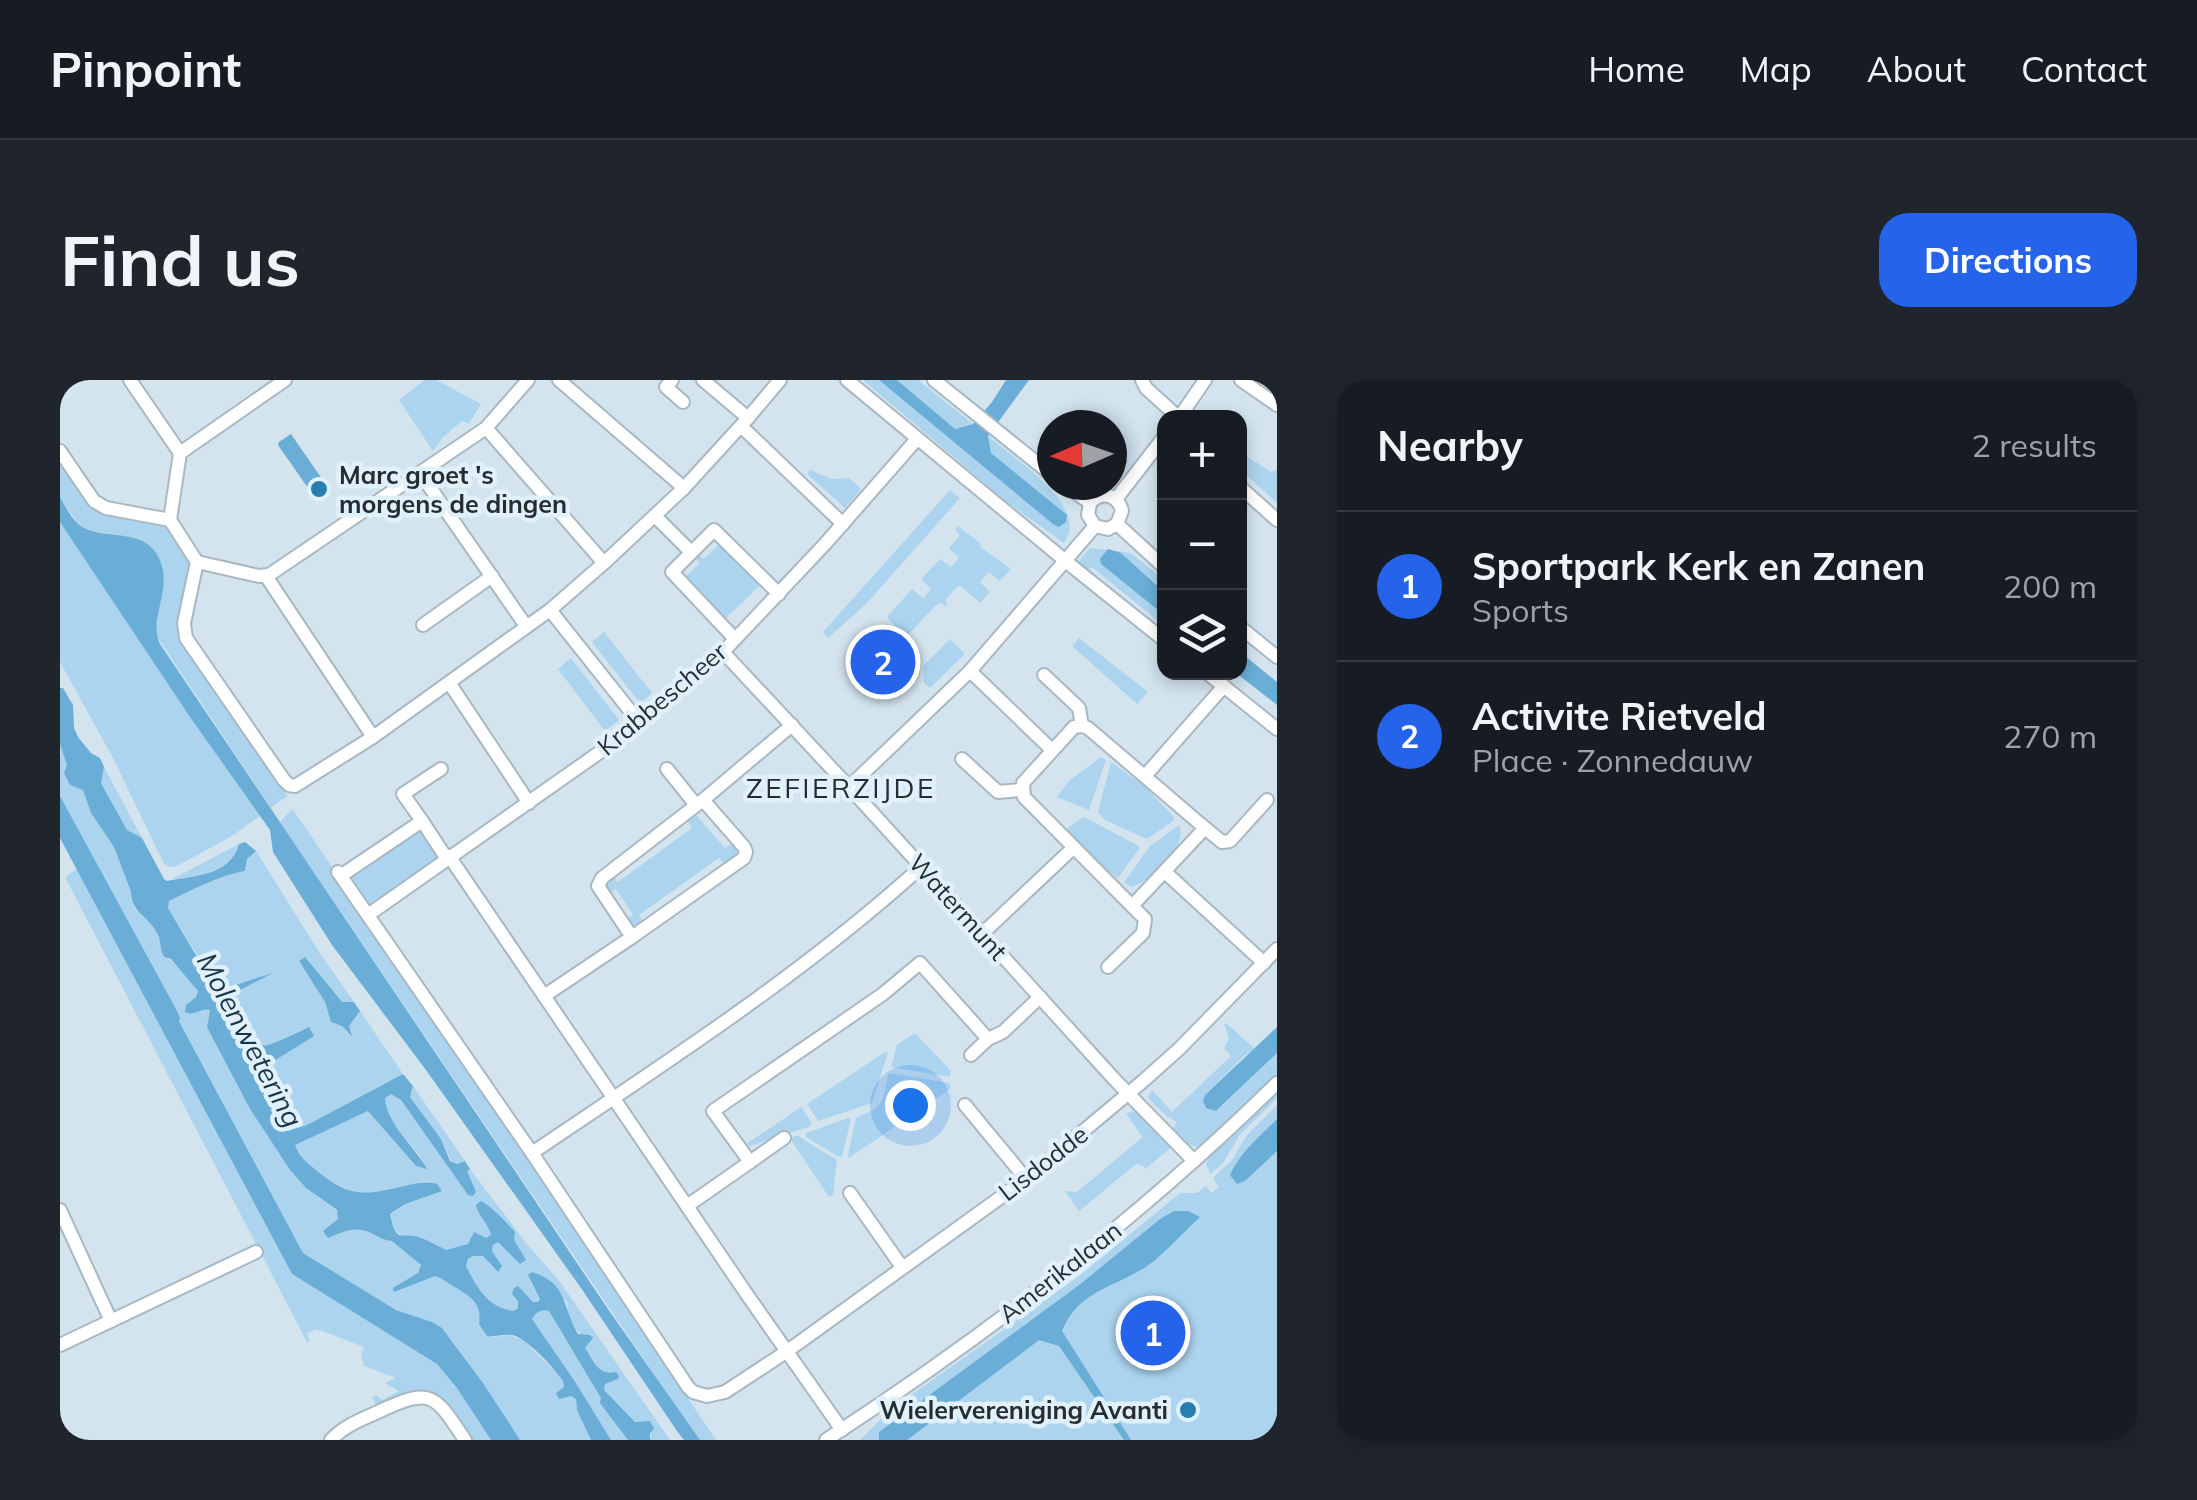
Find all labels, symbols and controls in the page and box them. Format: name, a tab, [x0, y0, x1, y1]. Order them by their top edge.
text: Pinpoint	[50, 39, 241, 99]
text: Home	[1588, 47, 1685, 91]
text: Map	[1740, 47, 1812, 91]
text: About	[1867, 47, 1966, 91]
text: Contact	[2021, 47, 2147, 91]
button: Directions	[1879, 213, 2137, 307]
text: Find us	[60, 216, 300, 304]
north arrow	[1037, 410, 1127, 500]
map controls	[1157, 410, 1247, 680]
button: +	[1157, 410, 1247, 500]
text: Nearby	[1377, 419, 1523, 472]
text: 2 results	[1972, 425, 2097, 465]
place label: Marc groet 's morgens de dingen	[339, 459, 567, 519]
marker: Marc groet 's morgens de dingen	[308, 478, 330, 500]
button: −	[1157, 500, 1247, 590]
text: Sportpark Kerk en Zanen	[1472, 542, 1925, 590]
text: 1	[1400, 566, 1419, 606]
text: 200 m	[2003, 566, 2097, 606]
button: layers	[1157, 590, 1247, 680]
text: Sports	[1472, 590, 1569, 630]
pin: 2	[850, 624, 916, 700]
street label: Krabbescheer	[591, 636, 733, 762]
text: Activite Rietveld	[1472, 692, 1767, 740]
text: 2	[1400, 716, 1419, 756]
text: 270 m	[2003, 716, 2097, 756]
text: Place · Zonnedauw	[1472, 740, 1753, 780]
district label: ZEFIERZIJDE	[746, 770, 936, 805]
street label: Watermunt	[903, 847, 1014, 966]
water label: Molenwetering	[190, 947, 311, 1133]
your location	[885, 1080, 936, 1131]
street label: Lisdodde	[992, 1118, 1094, 1207]
street label: Amerikalaan	[992, 1214, 1127, 1329]
pin: 1	[1120, 1296, 1186, 1370]
place label: Wielervereniging Avanti	[879, 1394, 1168, 1425]
marker: Wielervereniging Avanti	[1177, 1399, 1199, 1421]

